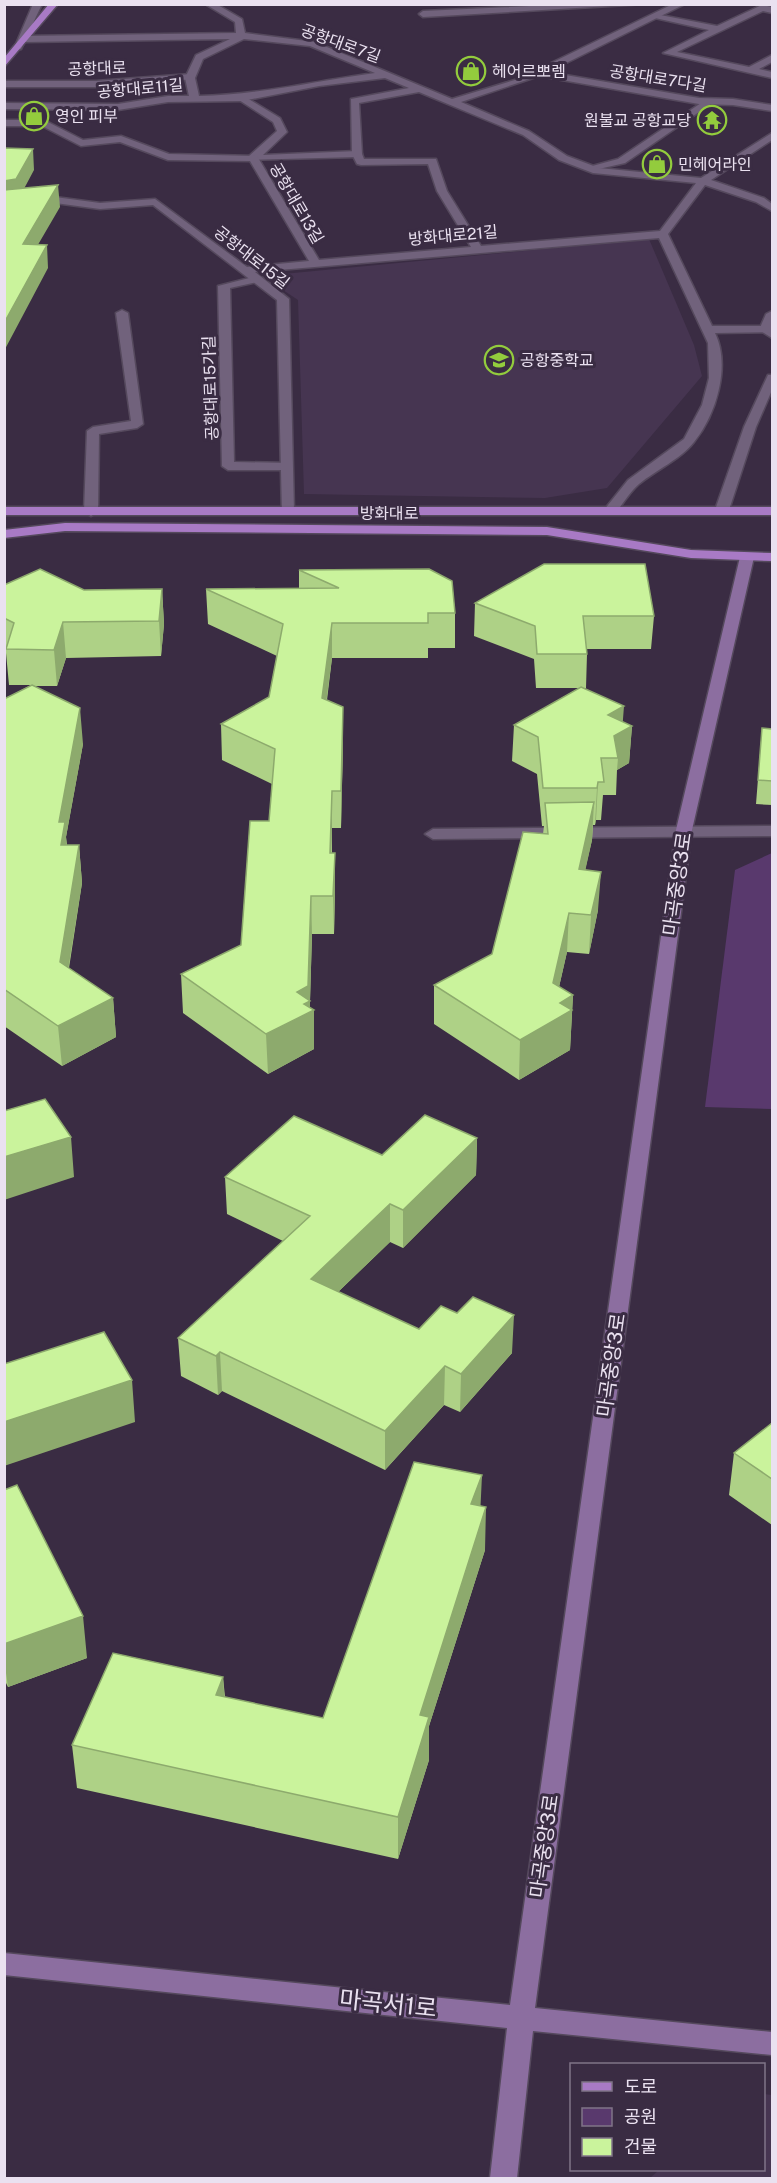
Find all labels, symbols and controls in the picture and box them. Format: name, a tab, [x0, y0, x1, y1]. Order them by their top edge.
street label: 공항대로7길	[298, 20, 383, 67]
shop icon: 헤어르뽀렘	[455, 55, 487, 87]
street label: 공항대로	[67, 58, 127, 79]
street label: 공항대로7다길	[608, 61, 708, 96]
place label: 헤어르뽀렘	[492, 62, 566, 81]
street label: 공항대로11길	[96, 75, 184, 102]
shop icon: 영인 피부	[18, 100, 50, 132]
temple icon: 원불교 공항교당	[696, 104, 728, 136]
place label: 영인 피부	[55, 107, 118, 126]
place label: 원불교 공항교당	[584, 111, 691, 130]
shop icon: 민헤어라인	[641, 148, 673, 180]
place label: 민헤어라인	[678, 155, 752, 174]
street label: 공항대로13길	[266, 159, 327, 247]
street label: 공항대로15길	[210, 222, 293, 293]
street label: 방화대로21길	[408, 222, 499, 249]
street label: 공항대로15가길	[199, 335, 222, 441]
school or university icon: 공항중학교	[483, 344, 515, 376]
place label: 공항중학교	[520, 351, 594, 370]
street label: 방화대로	[360, 504, 419, 523]
street label: 마곡중앙3로	[658, 831, 696, 937]
street label: 마곡중앙3로	[592, 1312, 630, 1418]
street label: 마곡중앙3로	[525, 1793, 563, 1899]
street label: 마곡서1로	[338, 1984, 438, 2022]
legend	[570, 2063, 765, 2171]
text: 도로	[624, 2076, 657, 2097]
text: 공원	[624, 2106, 657, 2127]
text: 건물	[624, 2136, 657, 2157]

